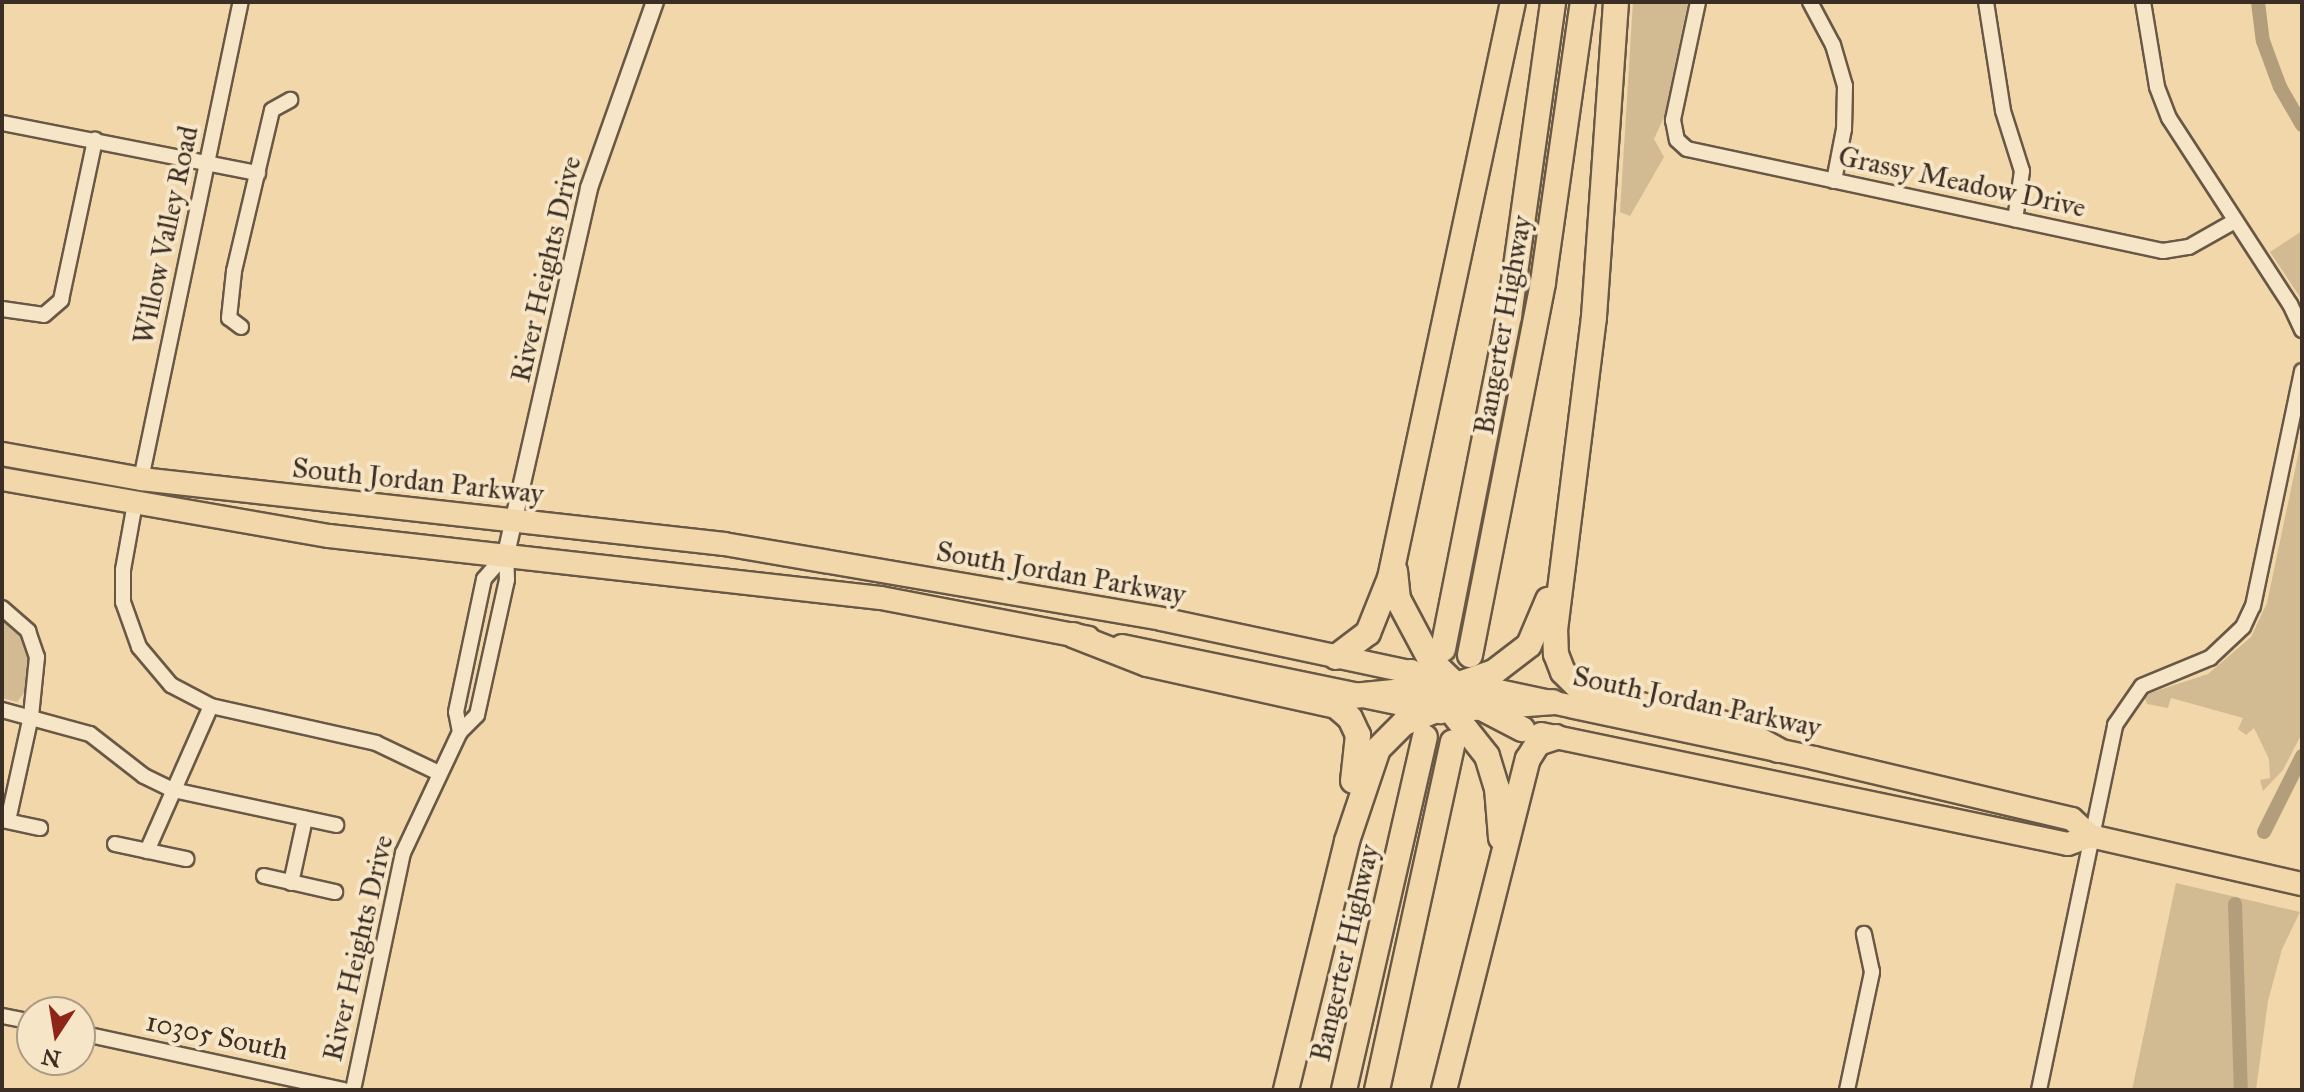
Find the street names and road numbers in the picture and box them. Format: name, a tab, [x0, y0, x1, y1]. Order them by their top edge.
street label: Willow Valley Road	[126, 123, 206, 347]
street label: Grassy Meadow Drive	[1835, 139, 2089, 225]
street label: River Heights Drive	[504, 153, 588, 385]
street label: Bangerter Highway	[1467, 213, 1539, 437]
street label: South Jordan Parkway	[291, 451, 545, 511]
street label: South Jordan Parkway	[934, 535, 1188, 611]
street label: South Jordan Parkway	[1570, 659, 1824, 745]
street label: River Heights Drive	[316, 832, 400, 1064]
street label: Bangerter Highway	[1304, 841, 1386, 1065]
street label: 10305 South	[143, 1005, 291, 1067]

